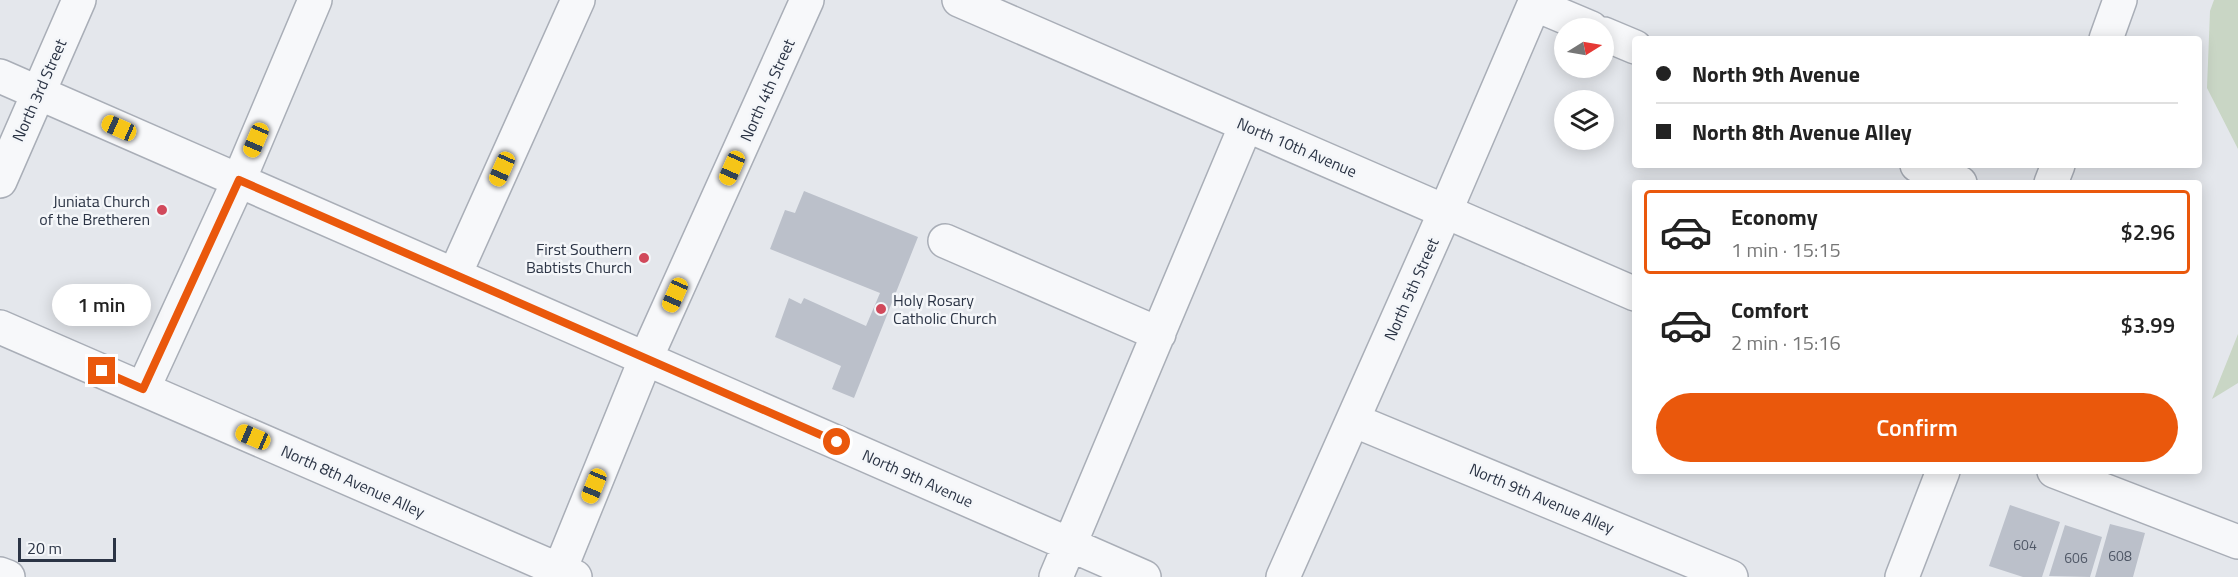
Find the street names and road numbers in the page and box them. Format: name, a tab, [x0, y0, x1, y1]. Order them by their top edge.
street label: North 4th Street	[734, 34, 801, 145]
street label: North 3rd Street	[6, 35, 72, 145]
street label: North 10th Avenue	[1233, 111, 1361, 183]
street label: North 5th Street	[1378, 233, 1445, 344]
street label: North 8th Avenue Alley	[277, 438, 429, 524]
street label: North 9th Avenue	[859, 443, 977, 513]
street label: North 9th Avenue Alley	[1466, 457, 1618, 539]

